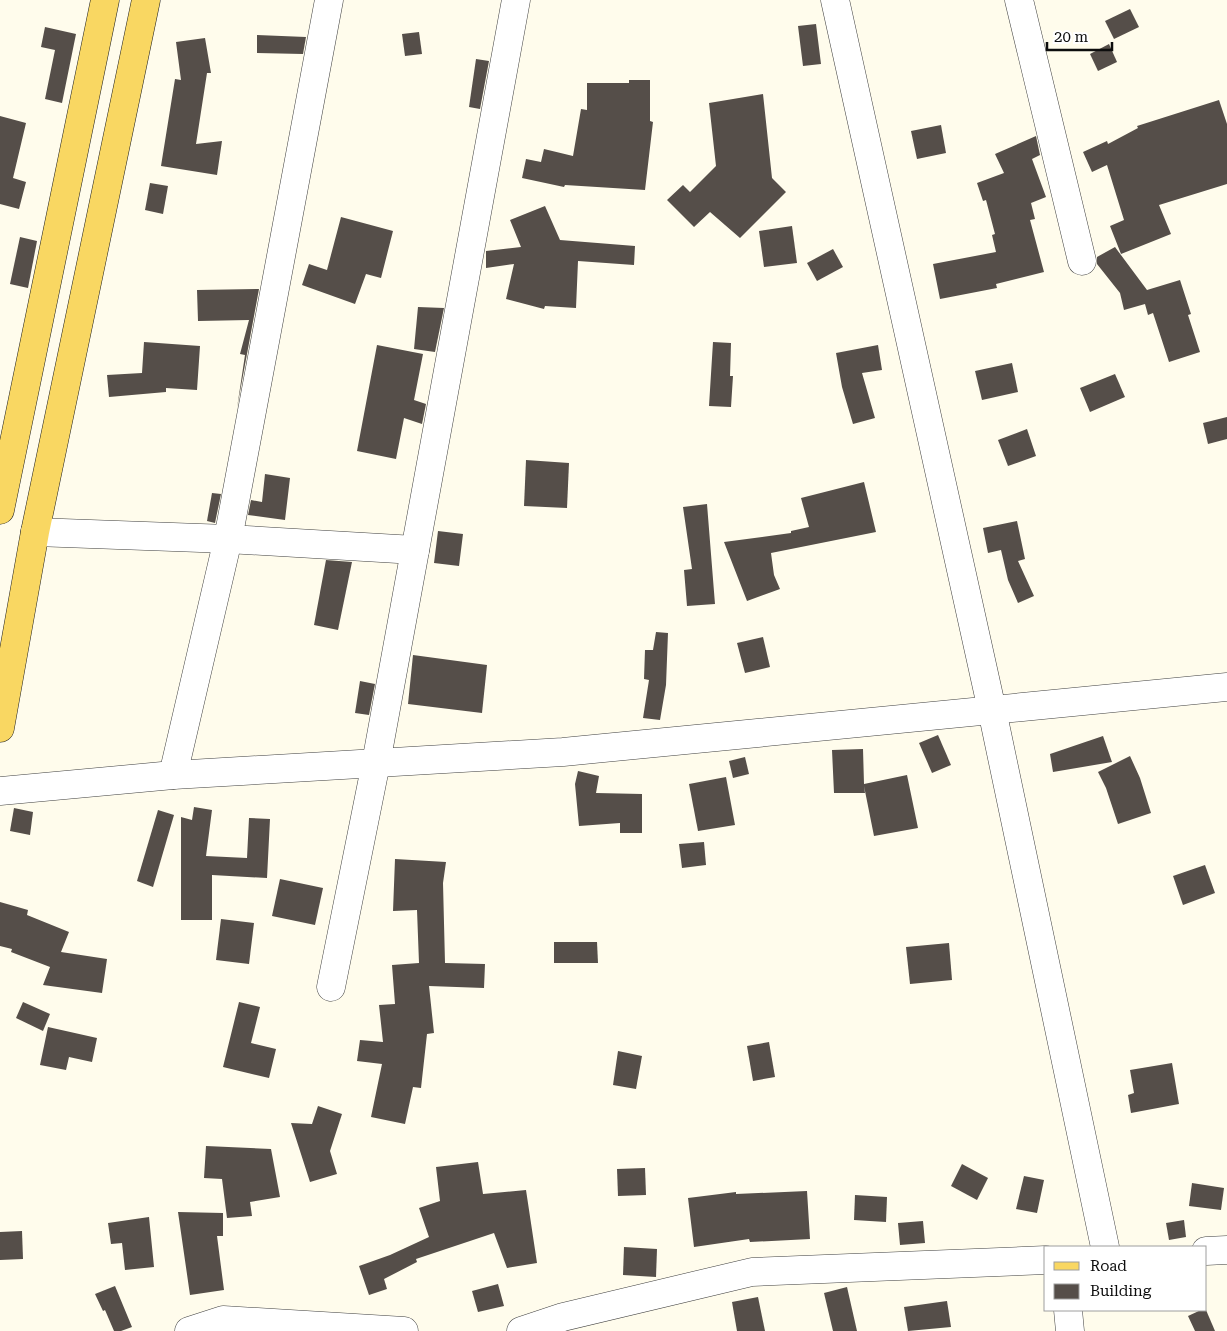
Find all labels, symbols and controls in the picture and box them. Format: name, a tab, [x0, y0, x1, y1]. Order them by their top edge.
scale bar	[1047, 20, 1112, 52]
text: 20 m	[1054, 28, 1089, 46]
legend	[1044, 1246, 1207, 1311]
text: Road	[1090, 1257, 1127, 1275]
text: Building	[1090, 1282, 1152, 1300]

